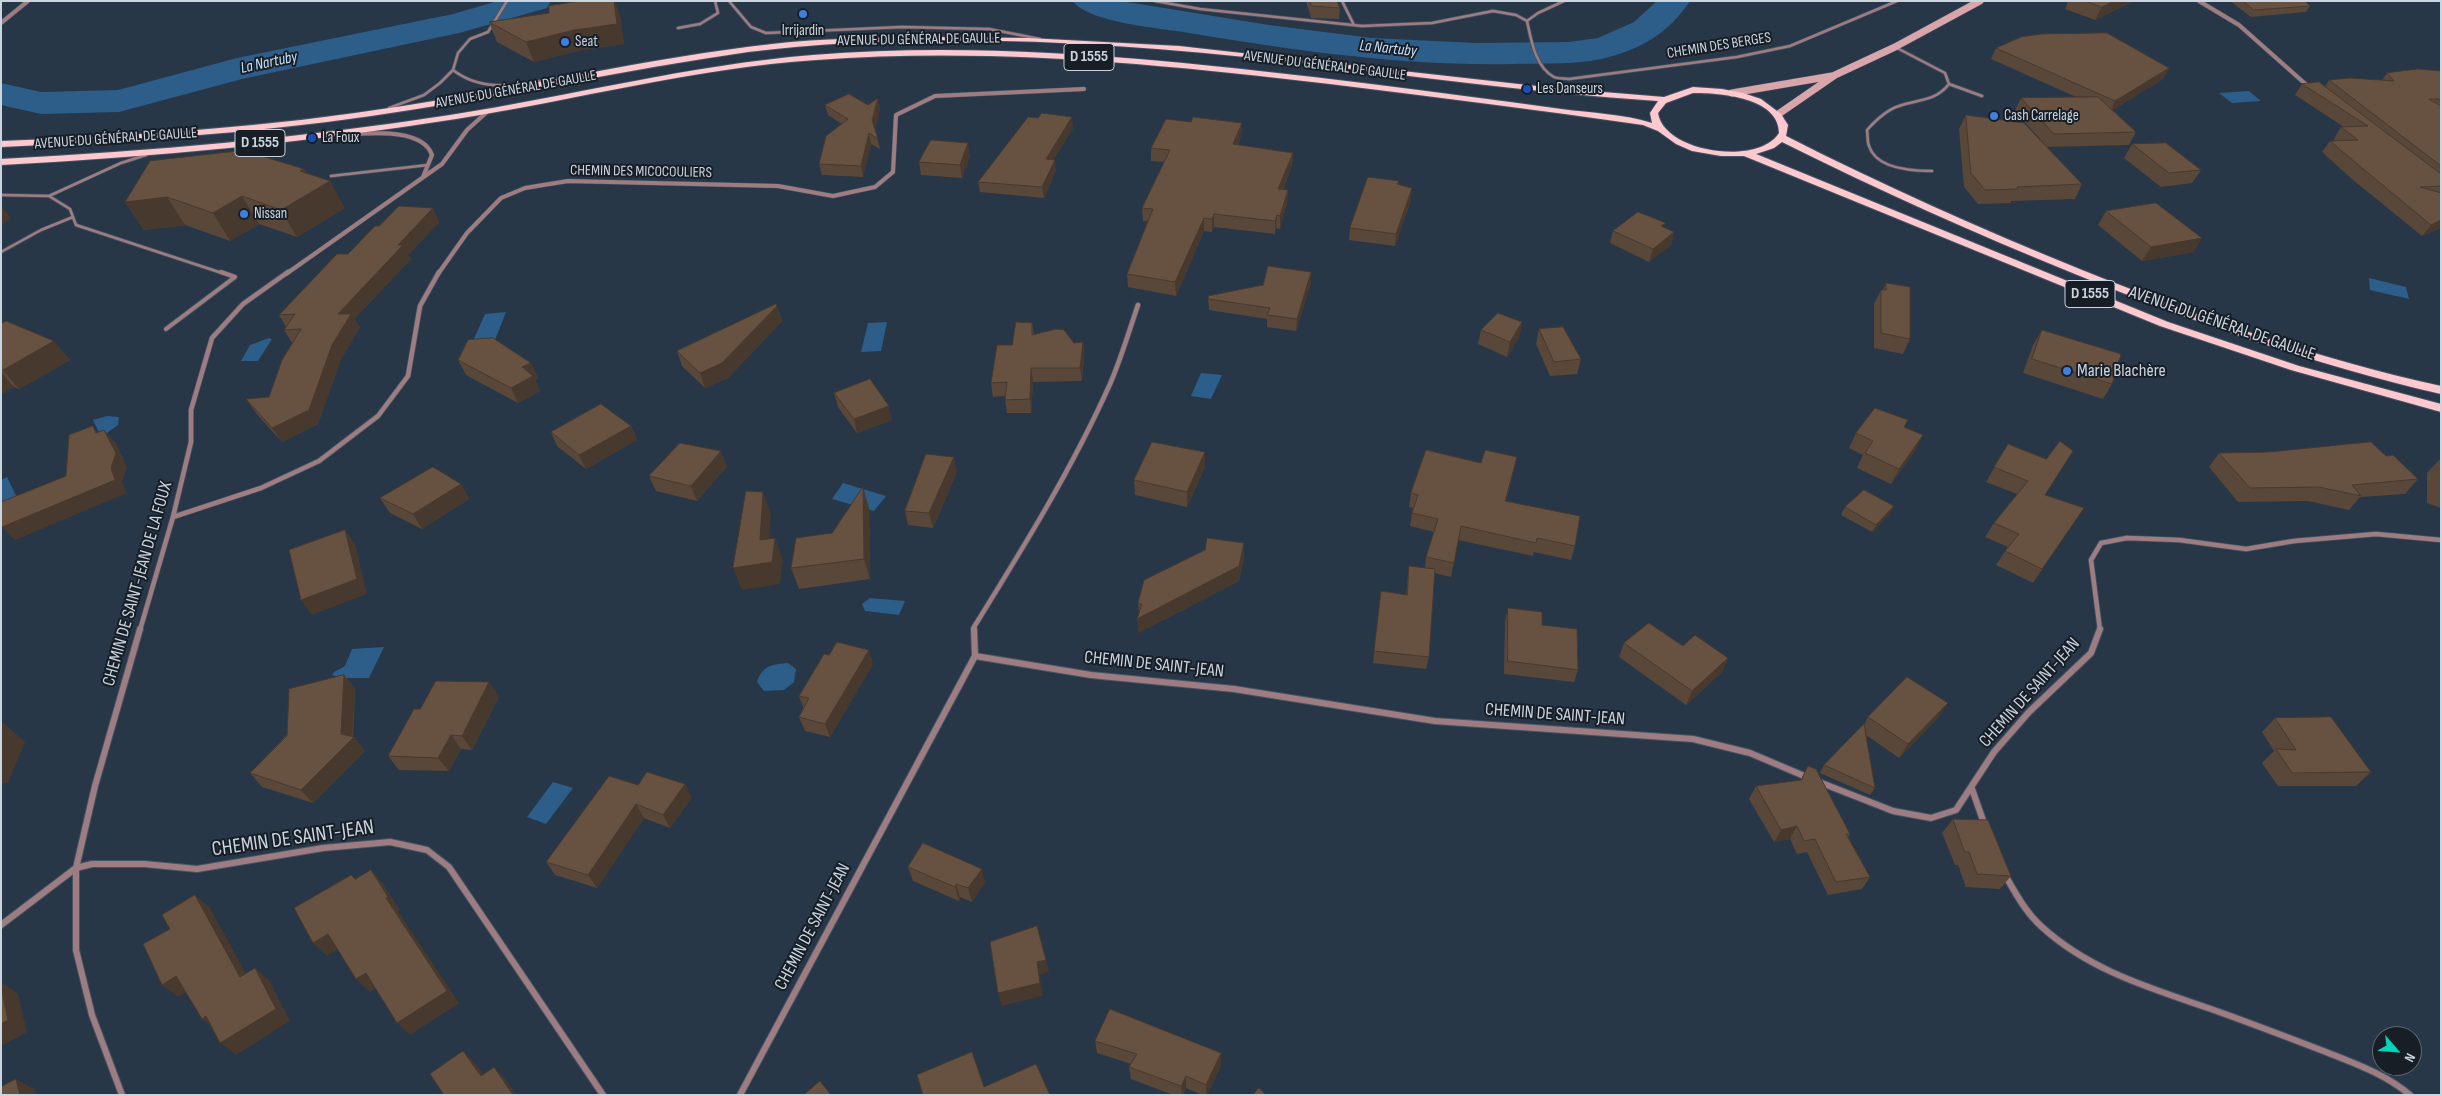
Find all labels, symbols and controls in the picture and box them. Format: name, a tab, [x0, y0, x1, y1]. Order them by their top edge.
marker: Irrijardin	[797, 8, 809, 20]
place label: Irrijardin	[782, 22, 824, 40]
street label: CHEMIN DES BERGES	[1666, 29, 1772, 63]
street label: AVENUE DU GÉNÉRAL DE GAULLE	[837, 30, 1001, 50]
place label: Seat	[575, 33, 598, 51]
marker: Seat	[559, 36, 571, 48]
water label: La Nartuby	[1358, 36, 1418, 62]
road number: D 1555	[1064, 44, 1114, 70]
street label: AVENUE DU GÉNÉRAL DE GAULLE	[1243, 47, 1407, 85]
water label: La Nartuby	[239, 48, 299, 78]
street label: AVENUE DU GÉNÉRAL DE GAULLE	[434, 67, 598, 113]
place label: Les Danseurs	[1537, 80, 1603, 98]
marker: Les Danseurs	[1521, 83, 1533, 95]
place label: Cash Carrelage	[2004, 107, 2079, 125]
marker: Cash Carrelage	[1988, 110, 2000, 122]
street label: AVENUE DU GÉNÉRAL DE GAULLE	[34, 124, 198, 154]
place label: La Foux	[322, 129, 359, 147]
road number: D 1555	[235, 130, 285, 156]
marker: La Foux	[306, 132, 318, 144]
street label: CHEMIN DES MICOCOULIERS	[570, 162, 712, 182]
place label: Nissan	[254, 205, 287, 223]
marker: Nissan	[238, 208, 250, 220]
road number: D 1555	[2065, 280, 2115, 308]
street label: AVENUE DU GÉNÉRAL DE GAULLE	[2126, 282, 2318, 366]
place label: Marie Blachère	[2077, 360, 2166, 382]
marker: Marie Blachère	[2061, 365, 2073, 377]
street label: CHEMIN DE SAINT-JEAN DE LA FOUX	[98, 479, 178, 689]
street label: CHEMIN DE SAINT-JEAN	[1975, 634, 2085, 752]
street label: CHEMIN DE SAINT-JEAN	[1083, 647, 1225, 683]
street label: CHEMIN DE SAINT-JEAN	[1484, 699, 1626, 731]
street label: CHEMIN DE SAINT-JEAN	[210, 815, 376, 863]
street label: CHEMIN DE SAINT-JEAN	[771, 860, 855, 994]
north arrow	[2372, 1026, 2422, 1076]
text: N	[2401, 1050, 2419, 1065]

